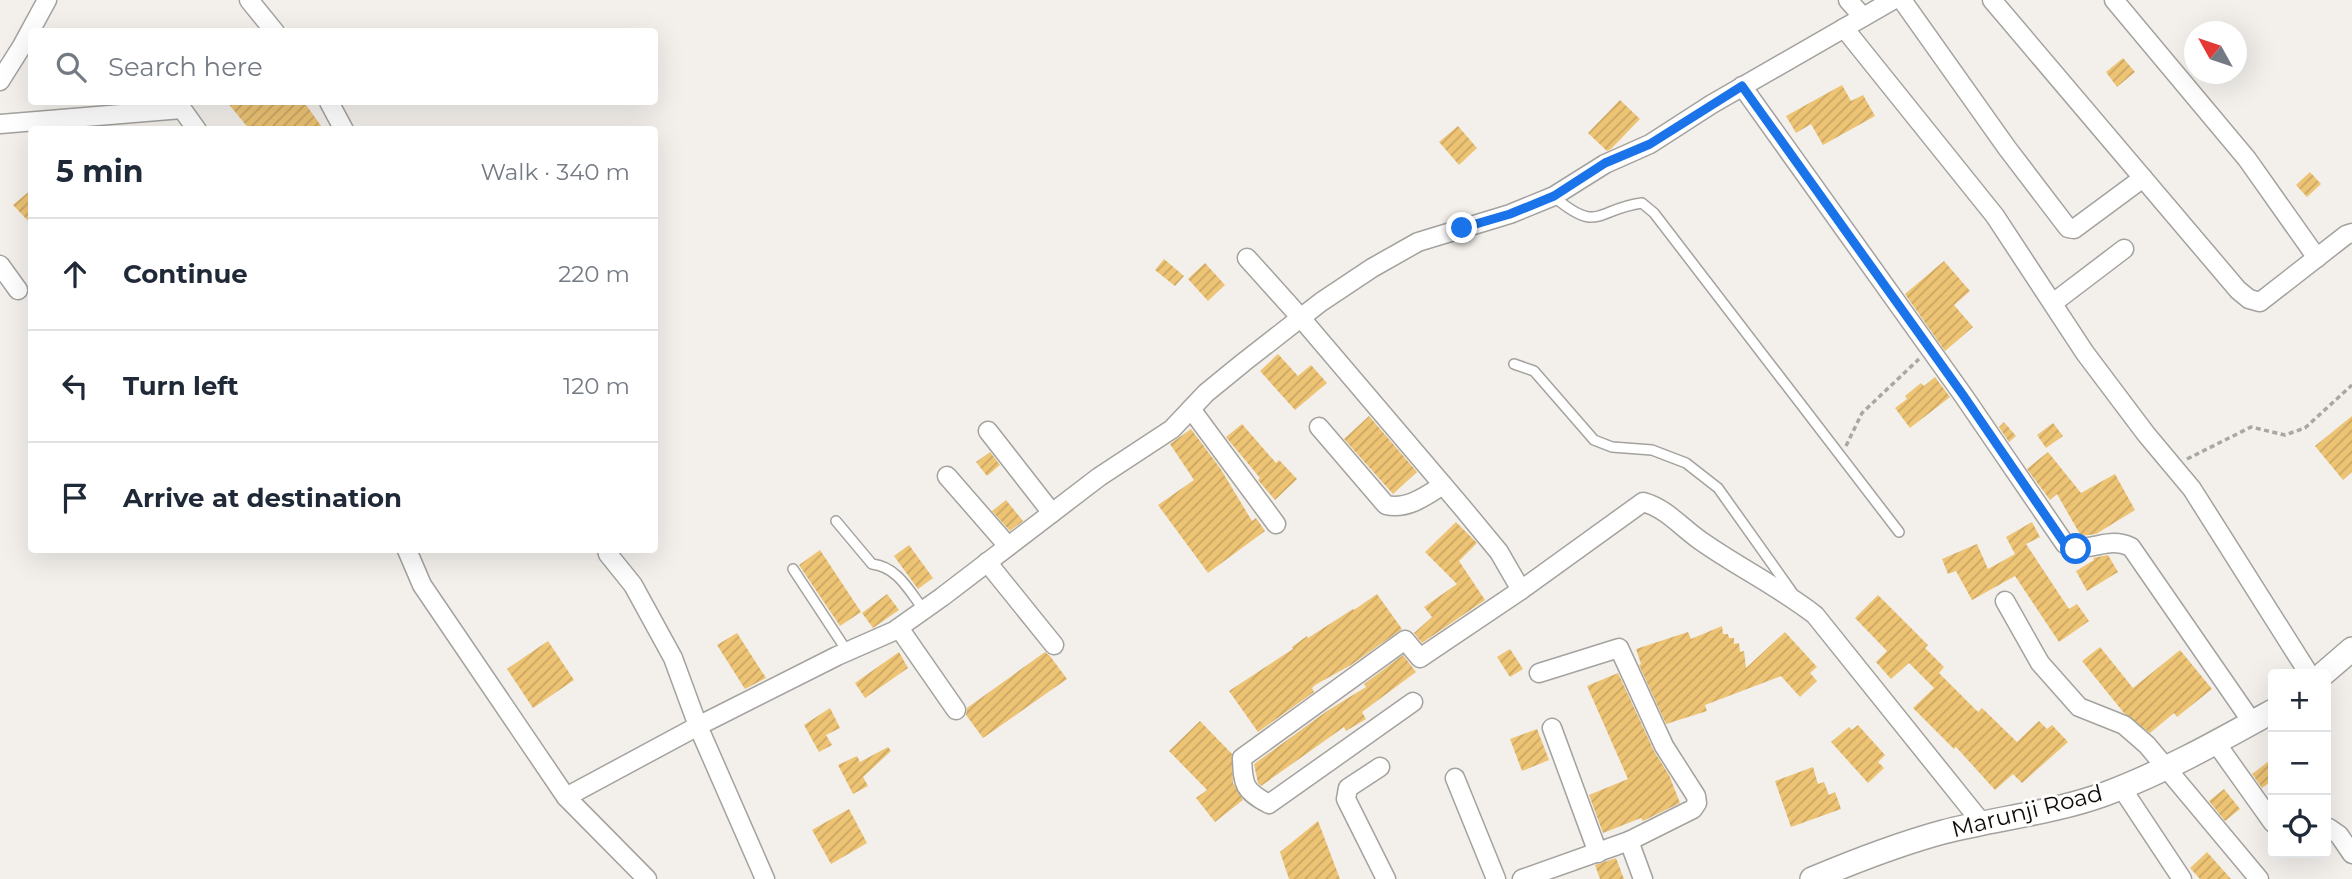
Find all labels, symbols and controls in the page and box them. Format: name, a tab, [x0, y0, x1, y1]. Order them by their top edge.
north arrow	[2184, 21, 2247, 84]
search box	[28, 28, 658, 105]
icon: search	[52, 48, 90, 86]
text: Search here	[108, 51, 263, 83]
text: 5 min	[56, 153, 144, 190]
text: Walk · 340 m	[481, 158, 630, 186]
route end	[1446, 212, 1477, 243]
icon: ahead	[56, 255, 94, 293]
text: Continue	[123, 258, 248, 290]
text: 220 m	[558, 260, 630, 288]
icon: left	[56, 367, 94, 405]
text: Turn left	[123, 370, 239, 402]
text: 120 m	[563, 372, 630, 400]
icon: arrive	[56, 479, 94, 517]
text: Arrive at destination	[123, 482, 402, 514]
route start	[2060, 533, 2091, 564]
map controls	[2268, 669, 2331, 858]
button: +	[2268, 669, 2331, 732]
button: −	[2268, 732, 2331, 795]
street label: Marunji Road	[1949, 779, 2105, 843]
button: locate	[2268, 795, 2331, 858]

